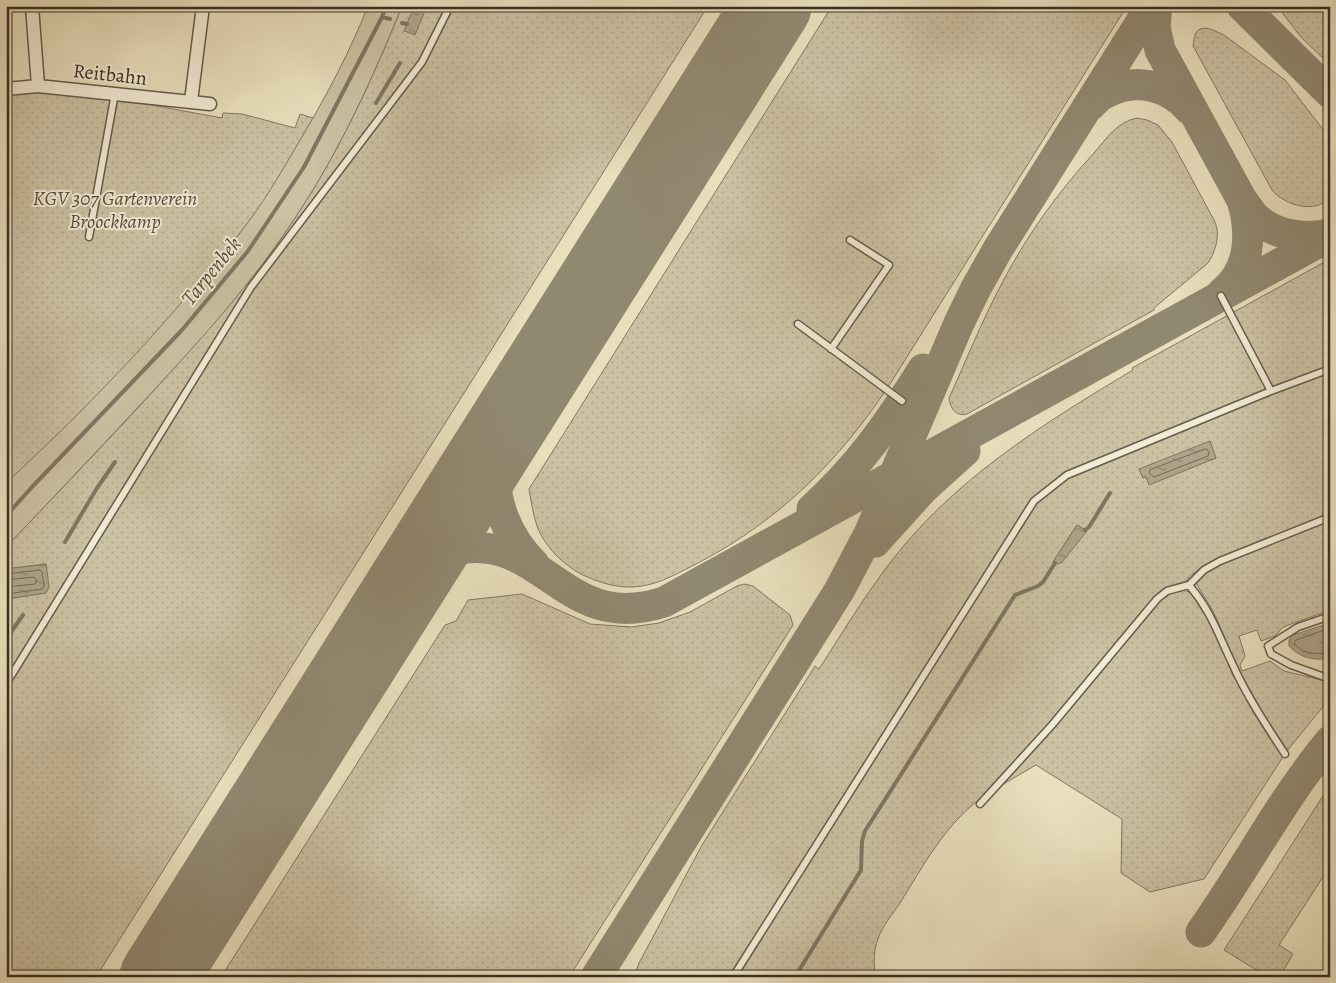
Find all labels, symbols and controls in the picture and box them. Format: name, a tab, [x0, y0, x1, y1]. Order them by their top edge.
street label: Reitbahn	[72, 57, 148, 92]
park label: KGV 307 Gartenverein Broockkamp	[33, 185, 197, 235]
water label: Tarpenbek	[175, 231, 247, 311]

